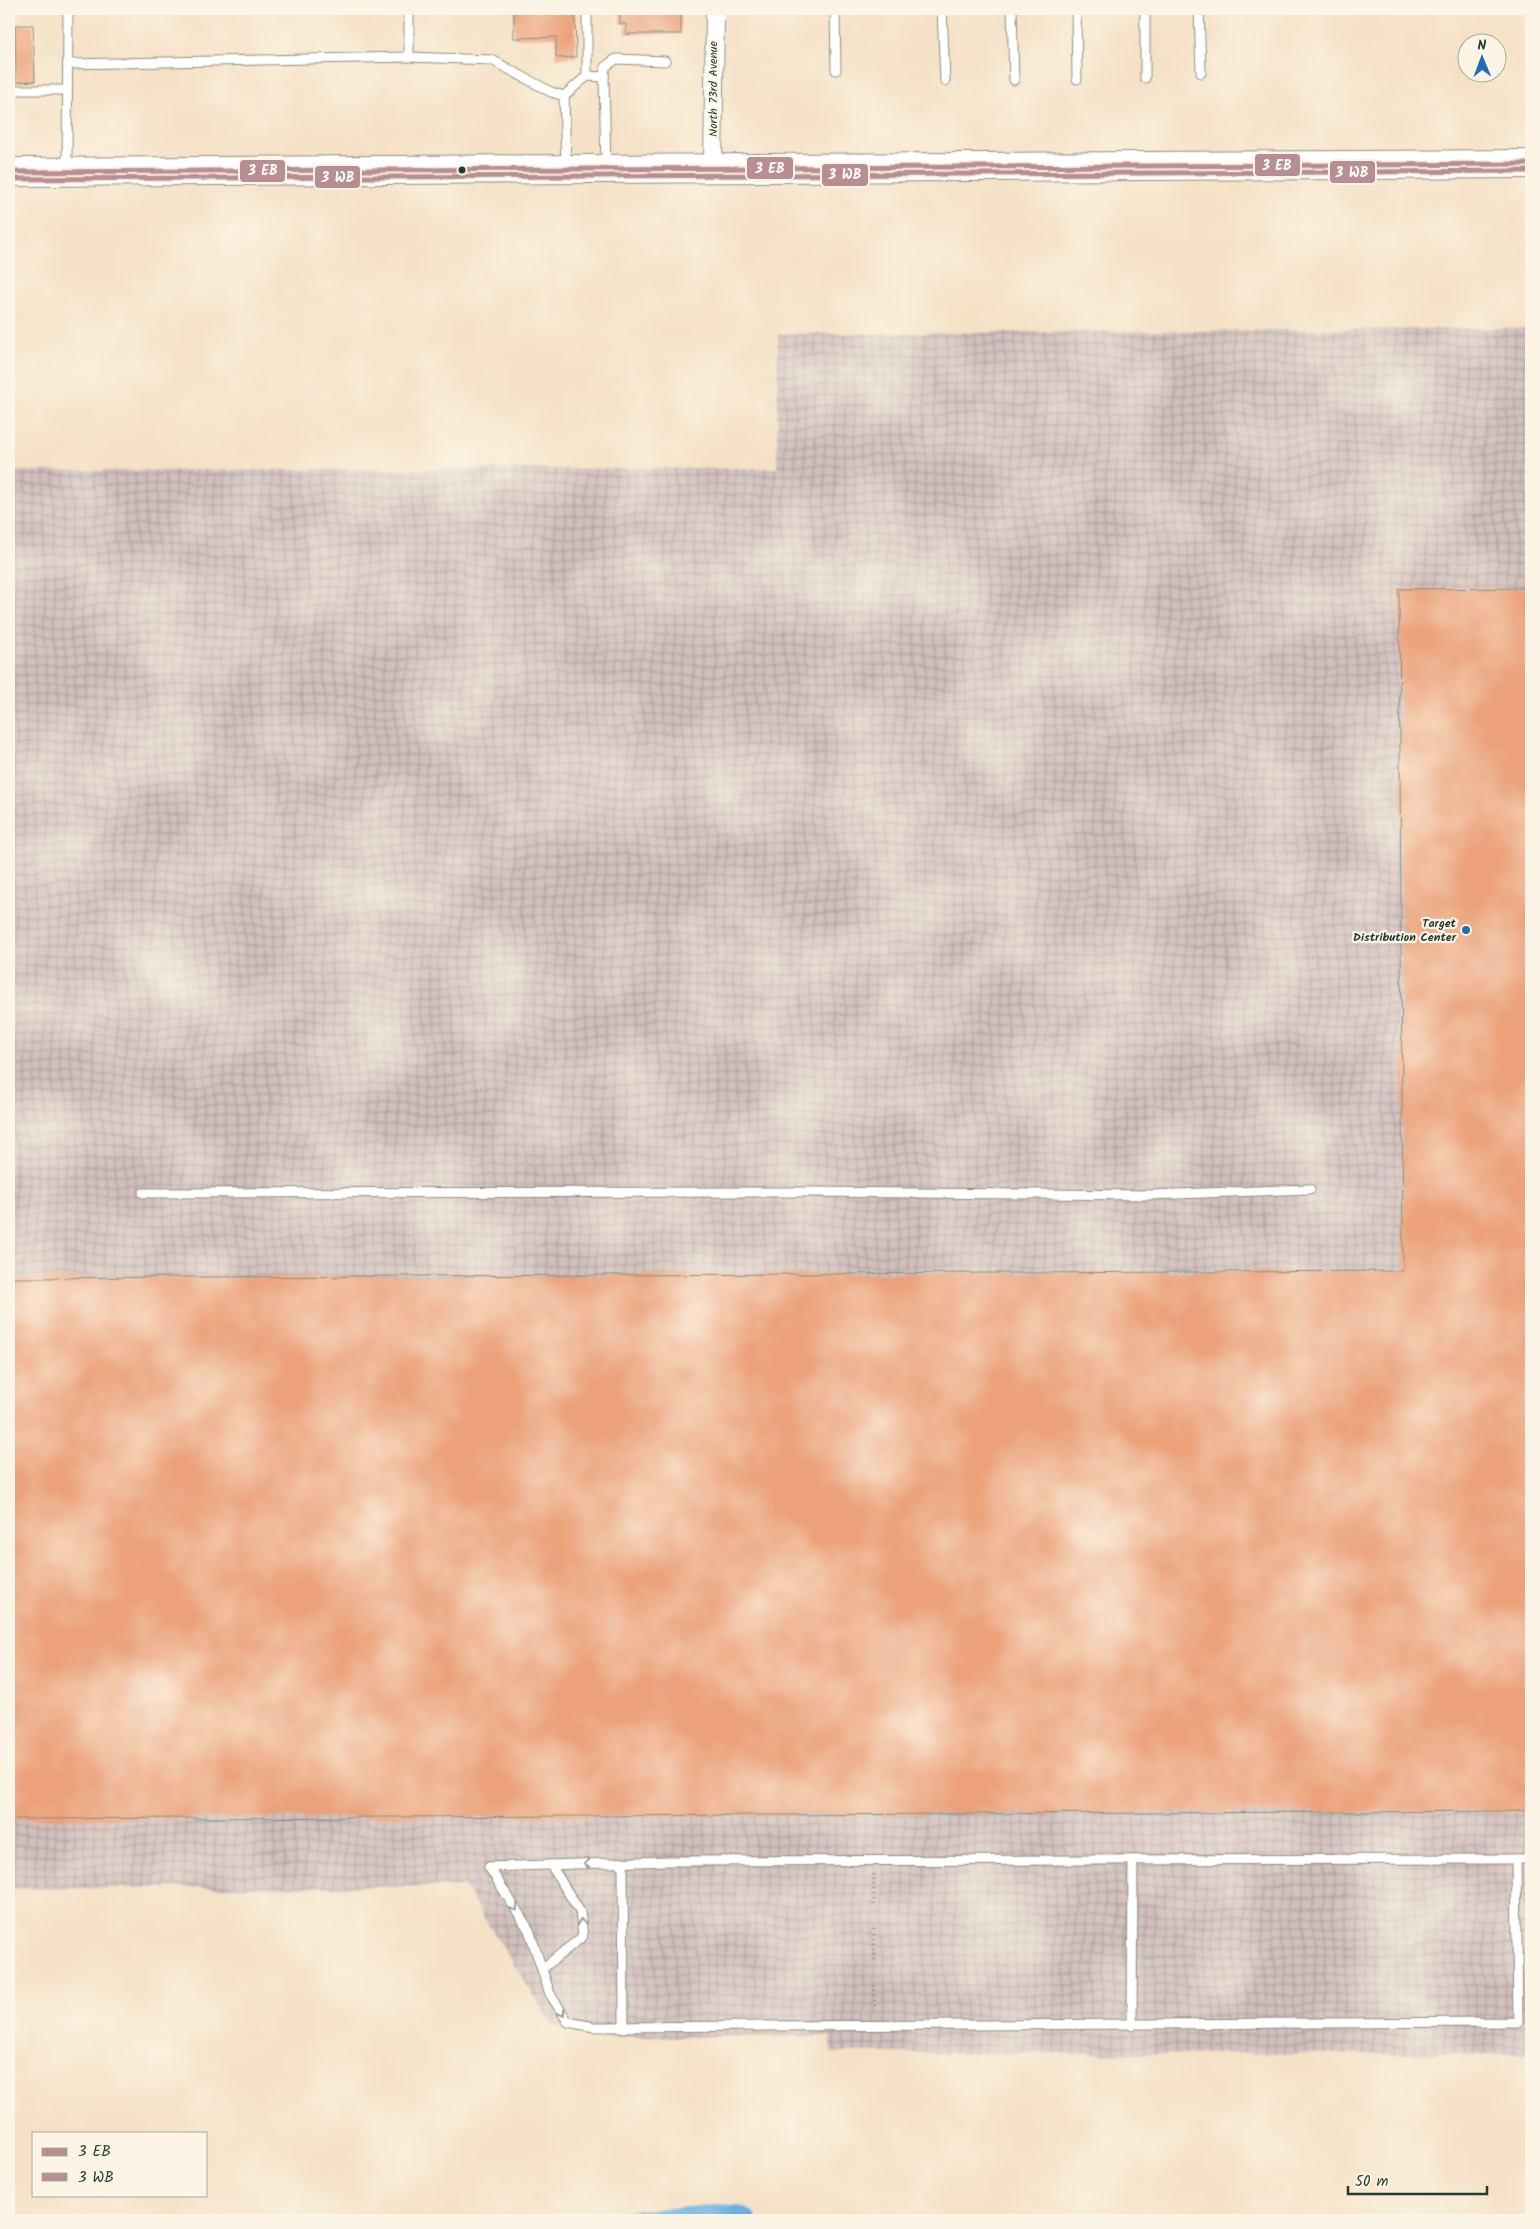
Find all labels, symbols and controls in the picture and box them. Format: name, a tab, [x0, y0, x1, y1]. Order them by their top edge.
north arrow	[1458, 32, 1508, 82]
text: N	[1477, 35, 1487, 57]
street label: North 73rd Avenue	[704, 40, 723, 137]
line badge: 3 EB	[1254, 153, 1301, 177]
text: 3 EB	[1261, 155, 1292, 177]
line badge: 3 EB	[746, 156, 794, 180]
text: 3 EB	[754, 158, 785, 180]
line badge: 3 EB	[239, 159, 286, 183]
text: 3 EB	[247, 160, 278, 182]
line badge: 3 WB	[1329, 160, 1376, 184]
text: 3 WB	[1335, 162, 1368, 184]
line badge: 3 WB	[821, 163, 869, 187]
text: 3 WB	[828, 164, 861, 186]
line badge: 3 WB	[314, 165, 361, 189]
unlabelled marker	[457, 165, 467, 175]
text: 3 WB	[321, 167, 354, 189]
place label: Target Distribution Center	[1353, 914, 1457, 947]
marker: Target Distribution Center	[1460, 924, 1472, 936]
one-way arrow	[583, 1858, 591, 1869]
one-way arrow	[509, 1903, 519, 1912]
one-way arrow	[576, 1918, 587, 1926]
one-way arrow	[555, 2007, 565, 2016]
legend	[32, 2132, 208, 2196]
text: 3 EB	[78, 2140, 111, 2164]
scale bar	[1348, 2164, 1486, 2196]
text: 3 WB	[78, 2166, 114, 2190]
text: 50 m	[1355, 2170, 1389, 2194]

